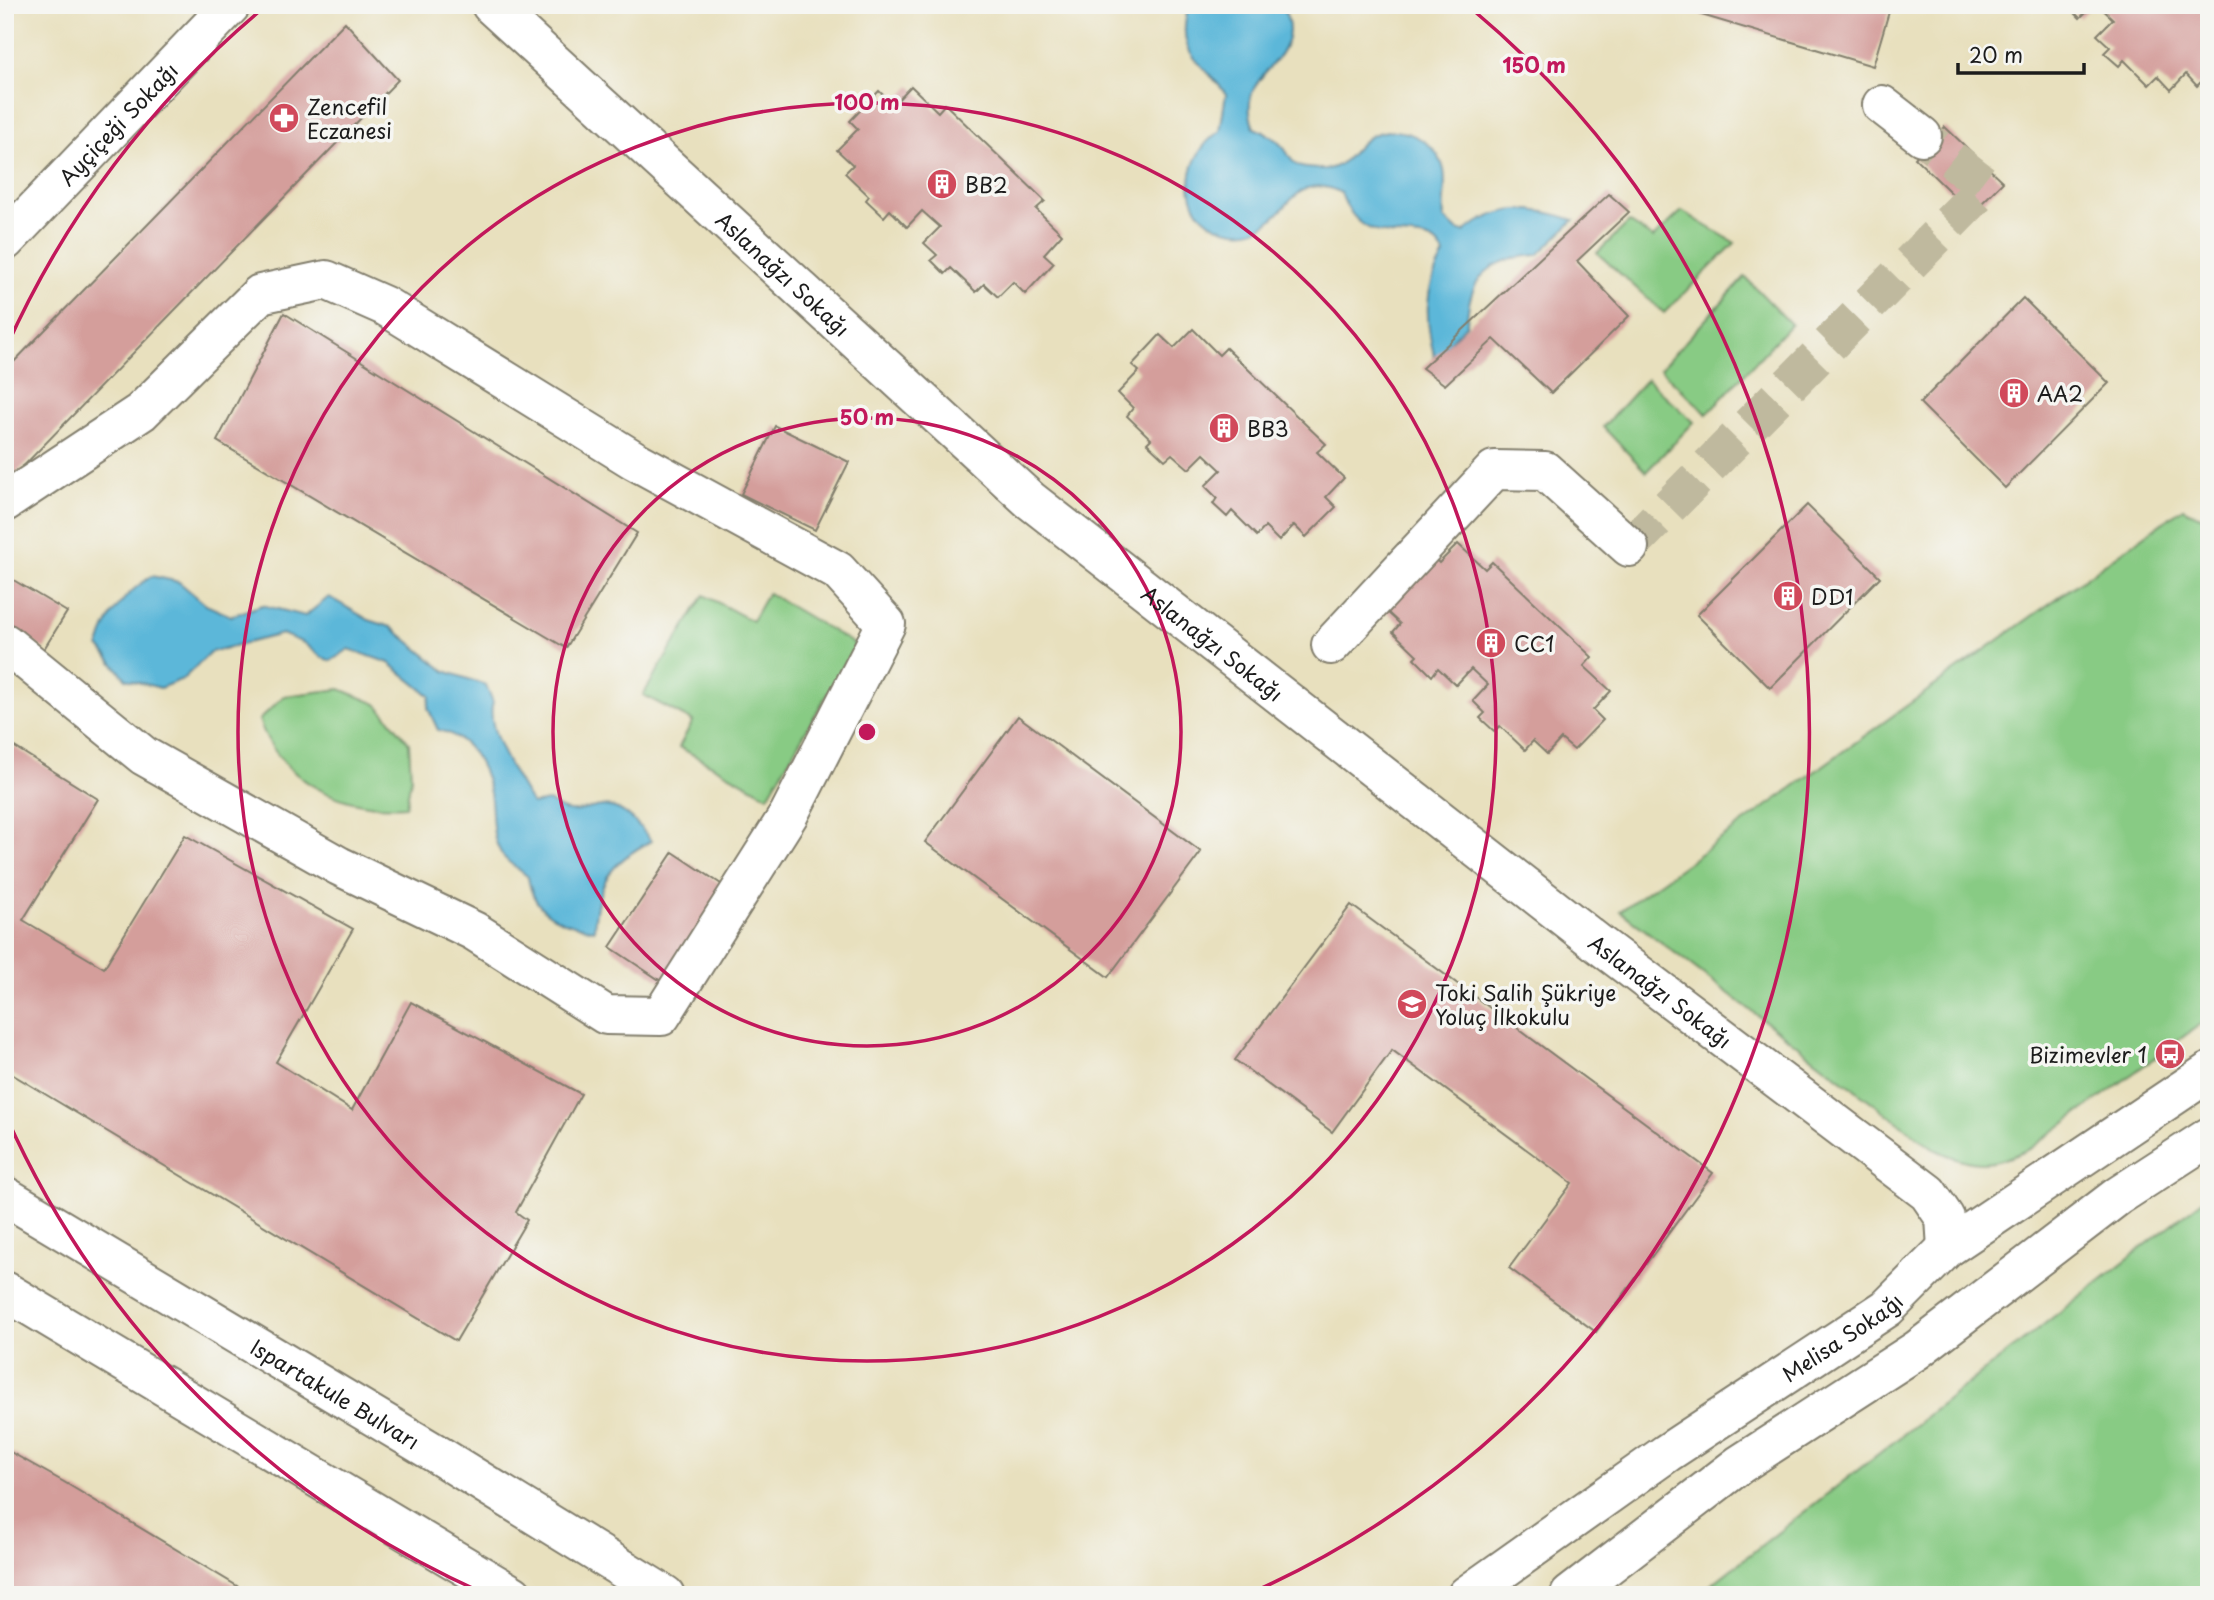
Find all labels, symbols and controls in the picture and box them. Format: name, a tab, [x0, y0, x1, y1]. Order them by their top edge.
scale bar	[1958, 32, 2084, 76]
text: 20 m	[1969, 38, 2023, 70]
text: 150 m	[1502, 48, 1566, 80]
street label: Ayçiçeği Sokağı	[51, 54, 185, 192]
text: 100 m	[834, 85, 900, 117]
place label: Zencefil Eczanesi	[307, 90, 392, 146]
pharmacy icon: Zencefil Eczanesi	[267, 101, 301, 135]
building icon: BB2	[925, 167, 959, 201]
place label: BB2	[965, 168, 1008, 200]
street label: Aslanağzı Sokağı	[709, 203, 858, 344]
building icon: AA2	[1997, 376, 2031, 410]
place label: AA2	[2037, 377, 2083, 409]
text: 50 m	[840, 400, 894, 432]
building icon: BB3	[1207, 411, 1241, 445]
place label: BB3	[1247, 412, 1289, 444]
street label: Aslanağzı Sokağı	[1135, 577, 1291, 708]
building icon: DD1	[1771, 579, 1805, 613]
place label: DD1	[1811, 580, 1853, 612]
building icon: CC1	[1474, 626, 1508, 660]
place label: CC1	[1514, 627, 1554, 659]
centre of rings	[855, 720, 879, 744]
street label: Aslanağzı Sokağı	[1582, 926, 1739, 1056]
place label: Toki Salih Şükriye Yoluç İlkokulu	[1435, 976, 1616, 1032]
school or university icon: Toki Salih Şükriye Yoluç İlkokulu	[1395, 987, 1429, 1021]
bus stop icon: Bizimevler 1	[2153, 1037, 2187, 1071]
place label: Bizimevler 1	[2029, 1038, 2147, 1070]
street label: Melisa Sokağı	[1775, 1285, 1910, 1389]
street label: Ispartakule Bulvarı	[245, 1331, 426, 1457]

